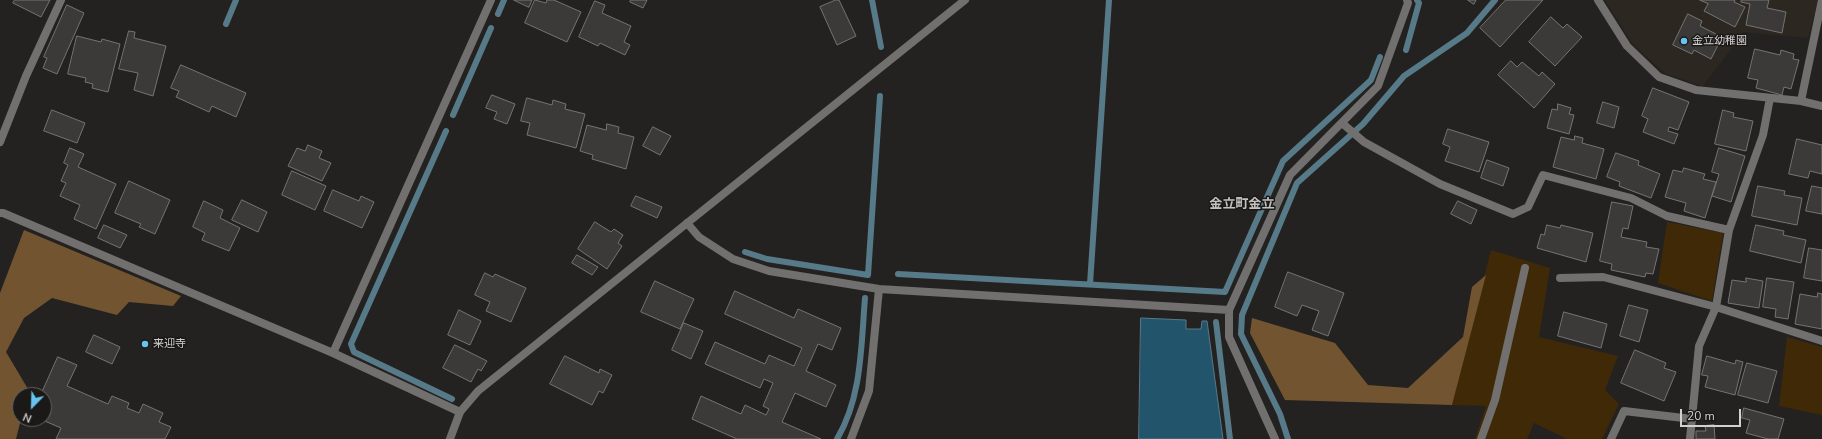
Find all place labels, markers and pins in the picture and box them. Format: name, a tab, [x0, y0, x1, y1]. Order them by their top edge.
place label: 金立幼稚園	[1692, 34, 1747, 48]
marker: 金立幼稚園	[1679, 36, 1689, 46]
place label: 来迎寺	[153, 337, 186, 351]
marker: 来迎寺	[140, 339, 150, 349]

